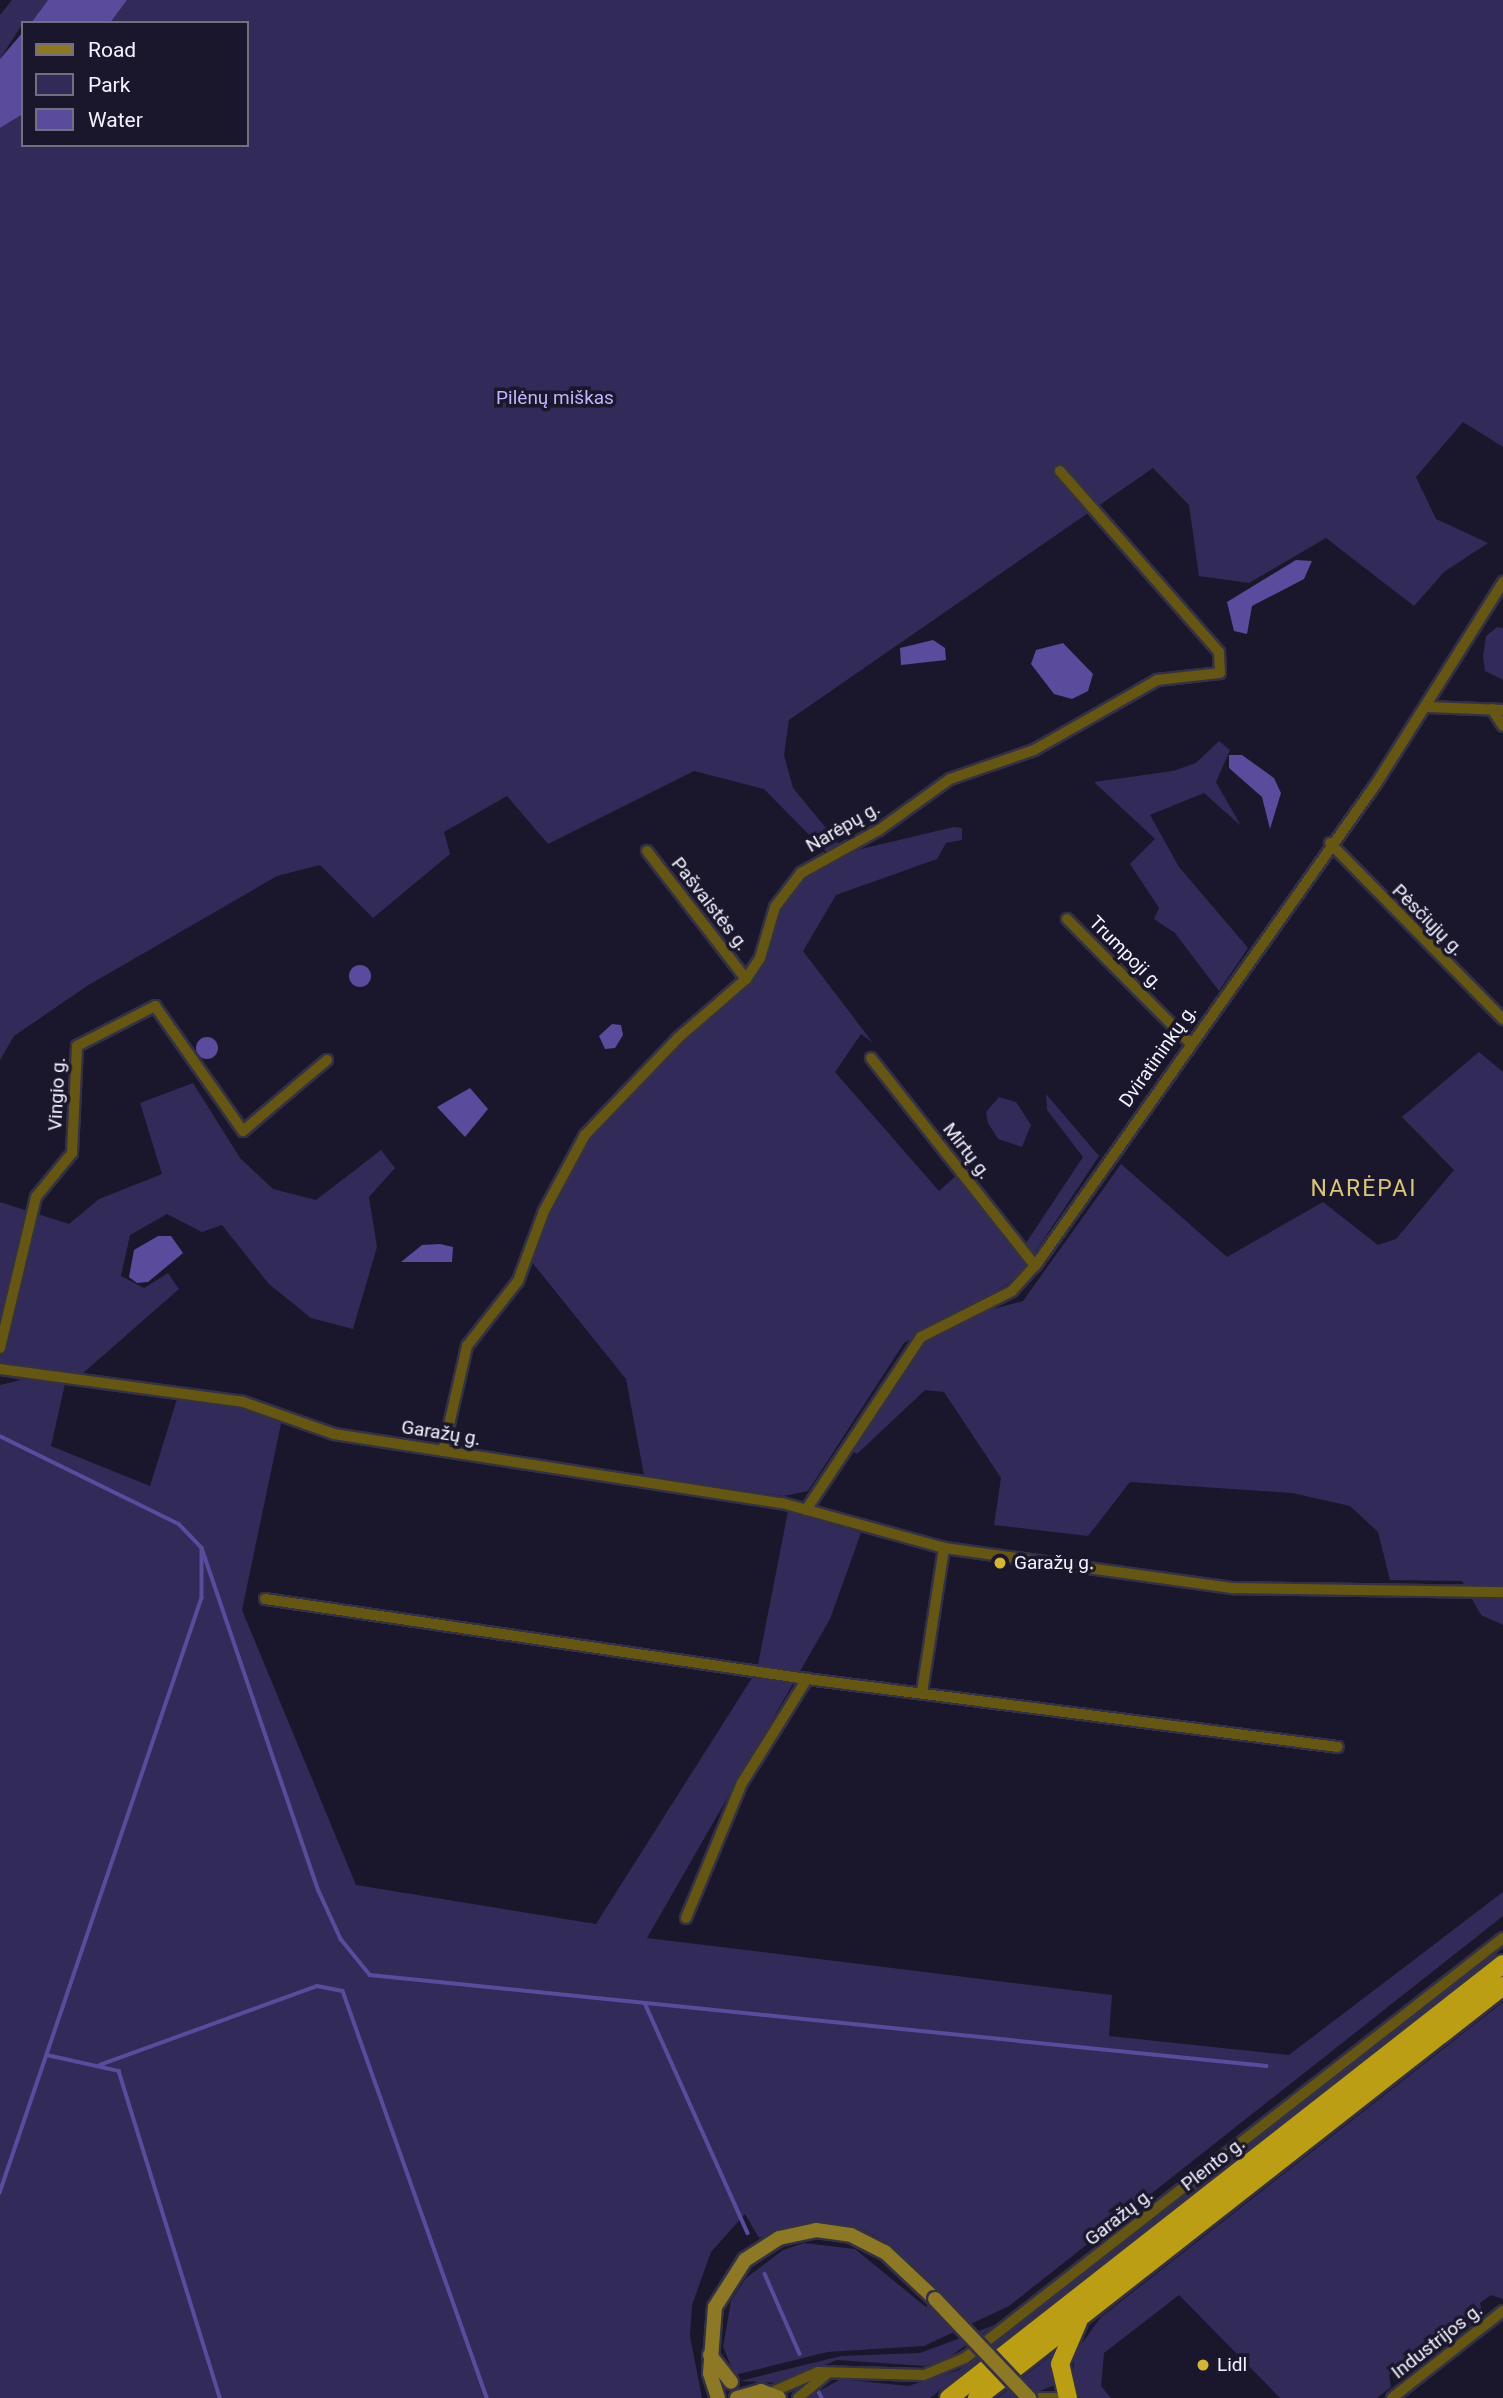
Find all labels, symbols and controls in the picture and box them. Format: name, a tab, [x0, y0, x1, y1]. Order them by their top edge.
legend	[21, 21, 248, 147]
text: Road	[88, 38, 136, 62]
text: Park	[88, 73, 130, 97]
text: Water	[88, 108, 143, 132]
park label: Pilėnų miškas	[496, 387, 614, 409]
street label: Narėpų g.	[802, 797, 884, 857]
street label: Pašvaistės g.	[666, 853, 754, 955]
street label: Pėsčiųjų g.	[1387, 879, 1469, 961]
street label: Trumpoji g.	[1084, 911, 1168, 995]
street label: Dviratininkų g.	[1114, 1000, 1202, 1112]
street label: Vingio g.	[44, 1057, 70, 1131]
street label: Mirtų g.	[938, 1118, 996, 1184]
district label: NARĖPAI	[1311, 1175, 1417, 1203]
street label: Garažų g.	[400, 1415, 482, 1451]
place label: Garažų g.	[1014, 1552, 1094, 1574]
marker: Garažų g.	[992, 1555, 1008, 1571]
street label: Plento g.	[1177, 2132, 1249, 2196]
street label: Garažų g.	[1080, 2183, 1158, 2251]
street label: Industrijos g.	[1387, 2298, 1487, 2384]
place label: Lidl	[1217, 2354, 1247, 2376]
marker: Lidl	[1195, 2357, 1211, 2373]

